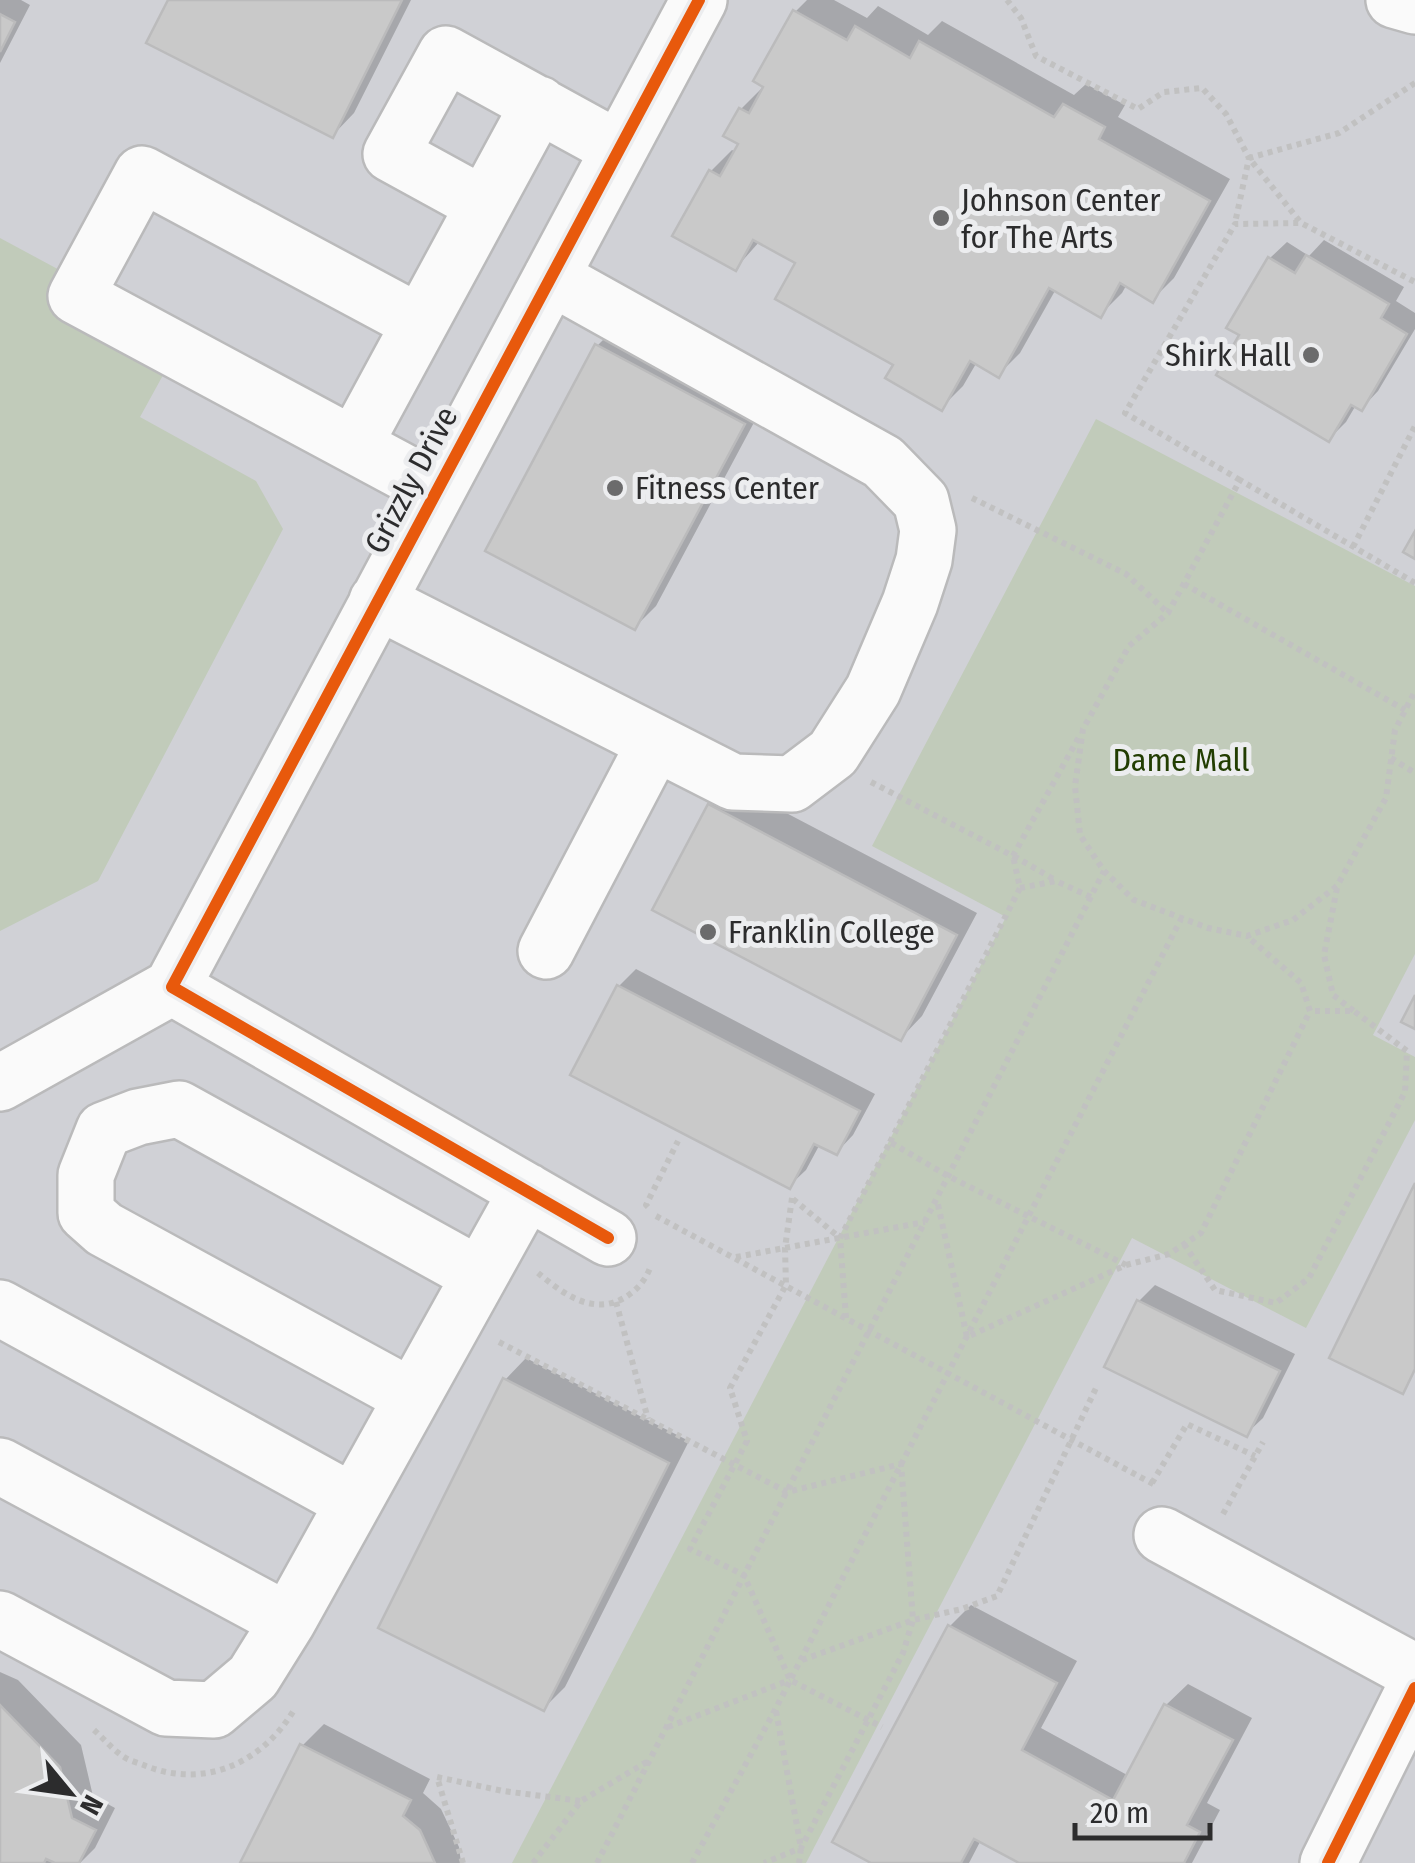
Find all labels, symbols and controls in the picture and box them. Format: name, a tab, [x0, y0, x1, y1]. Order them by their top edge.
place label: Johnson Center for The Arts	[961, 181, 1160, 256]
marker: Johnson Center for The Arts	[930, 207, 952, 229]
place label: Shirk Hall	[1165, 336, 1291, 374]
marker: Shirk Hall	[1300, 344, 1322, 366]
street label: Grizzly Drive	[357, 400, 465, 560]
place label: Fitness Center	[635, 469, 819, 507]
marker: Fitness Center	[604, 477, 626, 499]
park label: Dame Mall	[1113, 741, 1249, 779]
place label: Franklin College	[728, 913, 935, 951]
marker: Franklin College	[697, 921, 719, 943]
north arrow	[20, 1743, 120, 1843]
scale bar	[1075, 1778, 1210, 1840]
text: N	[73, 1790, 110, 1820]
text: 20 m	[1090, 1795, 1149, 1831]

